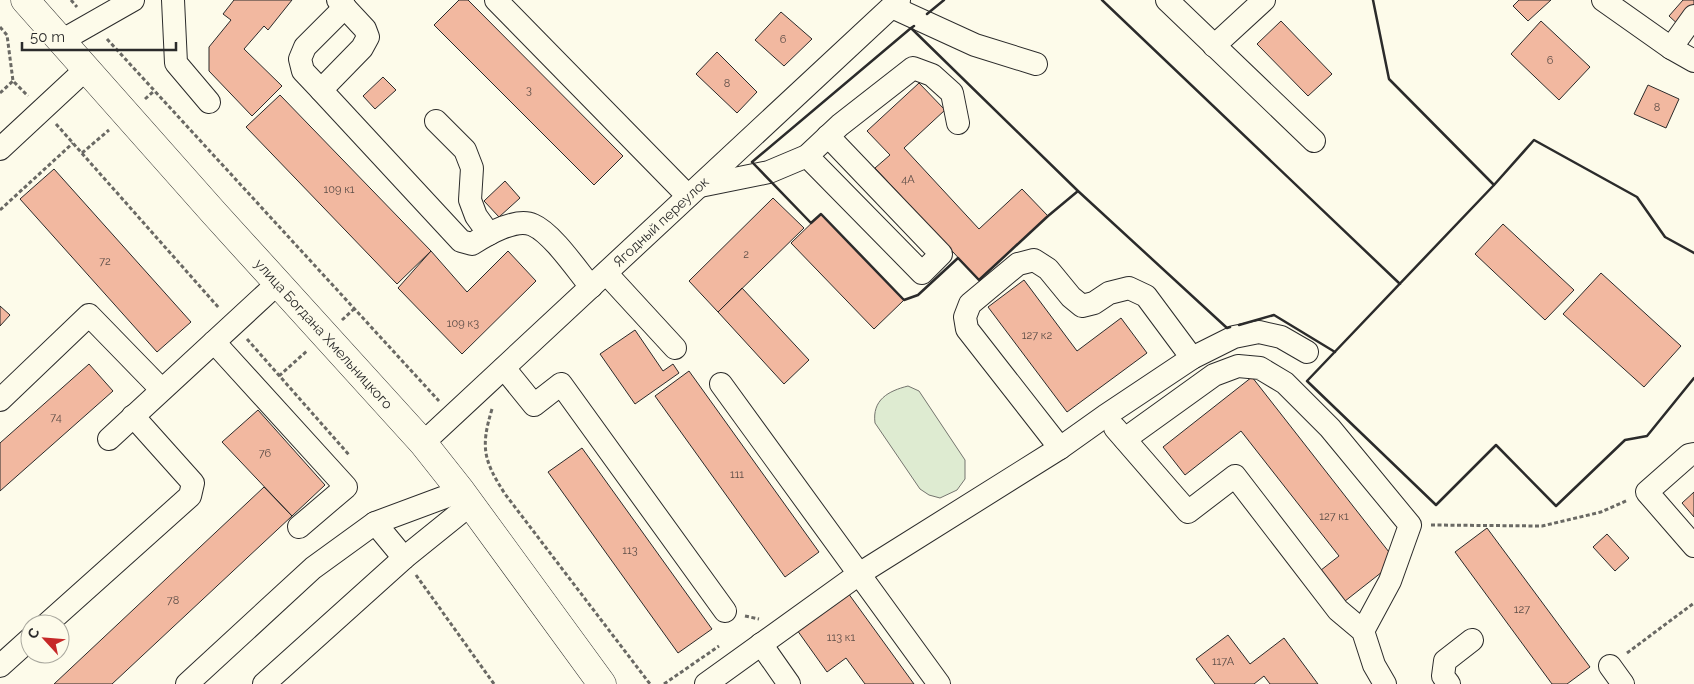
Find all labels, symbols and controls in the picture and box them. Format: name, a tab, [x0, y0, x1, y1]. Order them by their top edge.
scale bar	[22, 20, 176, 52]
text: 50 m	[30, 28, 65, 46]
house number: 6	[780, 33, 787, 46]
house number: 6	[1547, 54, 1554, 67]
house number: 8	[724, 77, 730, 90]
house number: 3	[526, 84, 532, 97]
house number: 8	[1654, 101, 1660, 114]
street label: Ягодный переулок	[610, 173, 712, 270]
house number: 4А	[901, 173, 915, 186]
house number: 109 к1	[323, 183, 355, 196]
house number: 2	[743, 248, 749, 261]
house number: 72	[99, 255, 111, 268]
street label: улица Богдана Хмельницкого	[252, 255, 396, 412]
house number: 109 к3	[447, 317, 479, 330]
house number: 127 к2	[1022, 329, 1053, 342]
house number: 74	[50, 411, 62, 424]
house number: 76	[259, 447, 272, 460]
house number: 111	[730, 468, 744, 481]
house number: 127 к1	[1319, 510, 1349, 523]
house number: 113	[622, 544, 638, 557]
house number: 78	[167, 594, 179, 607]
house number: 127	[1514, 603, 1530, 616]
north arrow	[20, 614, 70, 664]
text: С	[24, 625, 43, 641]
house number: 113 к1	[827, 631, 856, 644]
house number: 117А	[1212, 655, 1235, 668]

